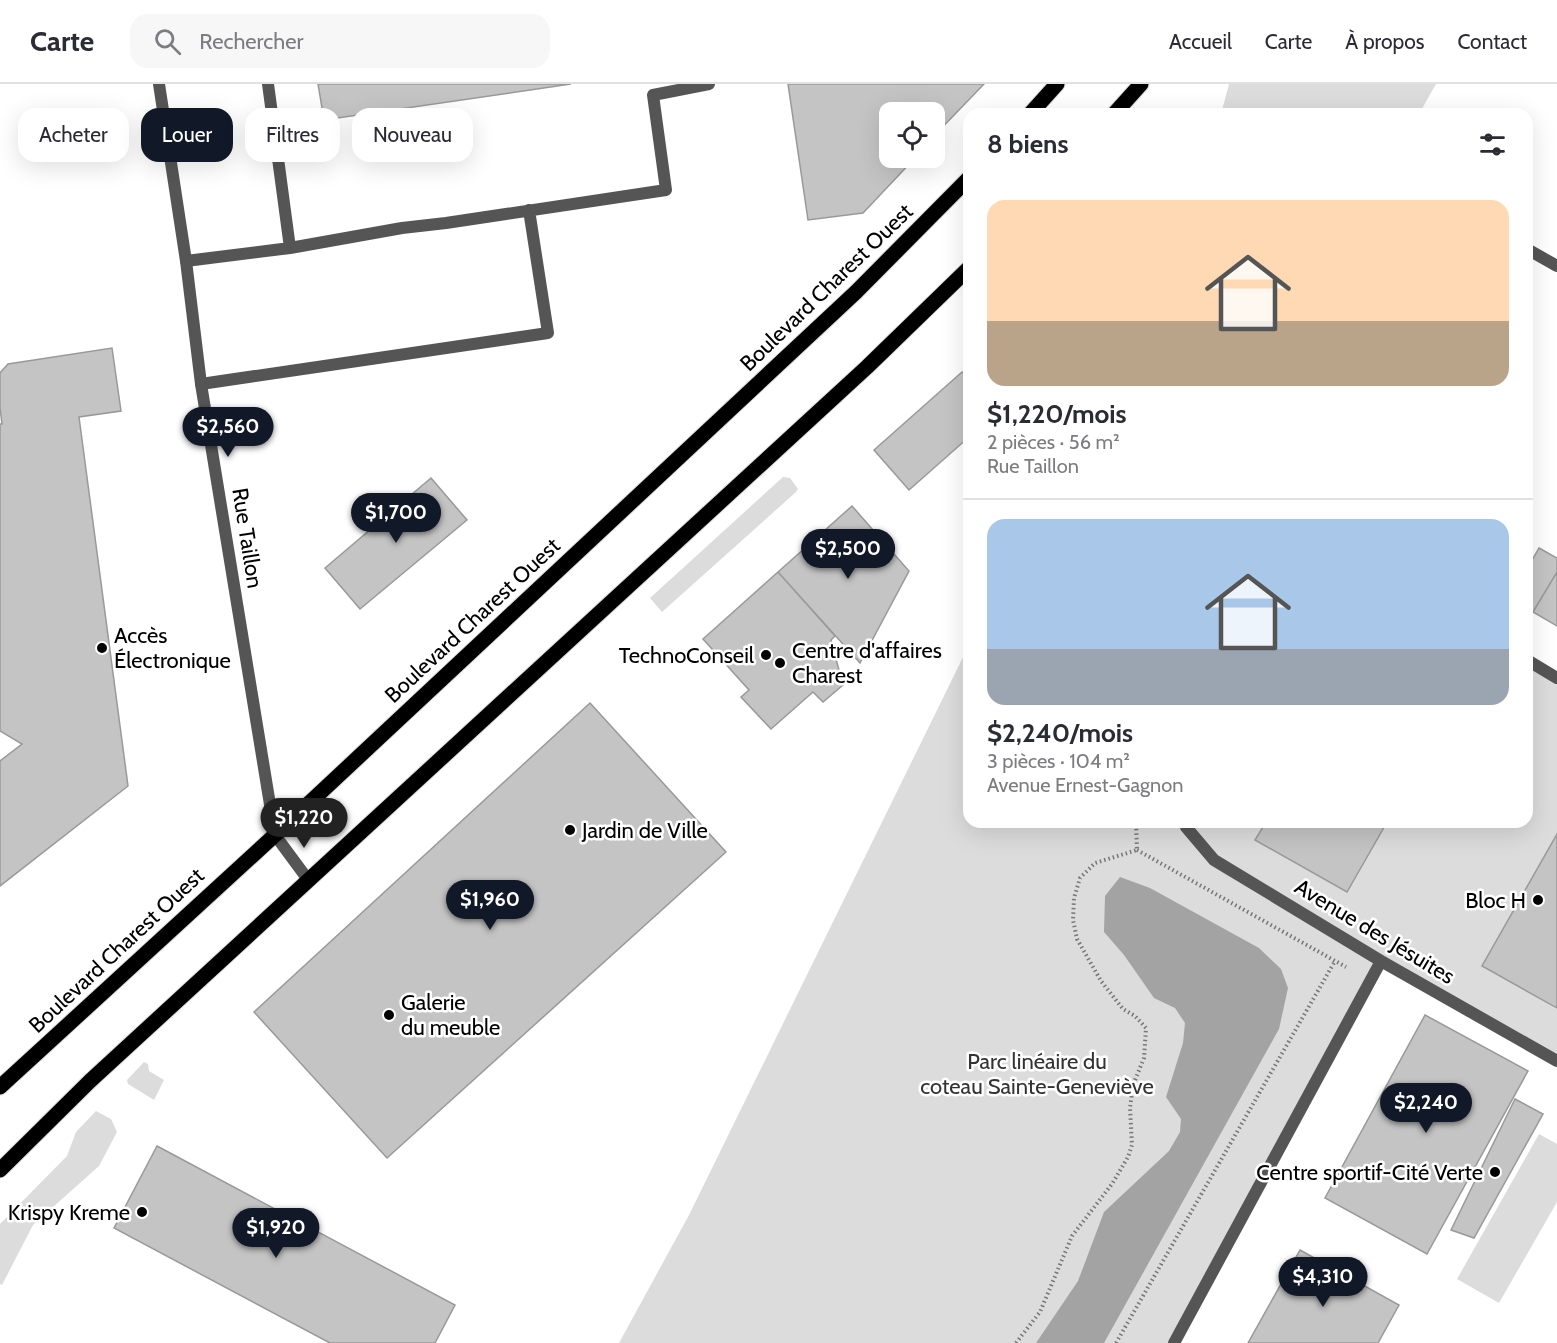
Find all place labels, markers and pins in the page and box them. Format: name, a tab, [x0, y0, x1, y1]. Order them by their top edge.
pin: $2,560	[179, 407, 277, 458]
pin: $1,700	[347, 493, 445, 544]
pin: $2,500	[799, 529, 897, 580]
place label: Accès Électronique	[114, 622, 231, 674]
place label: Centre d'affaires Charest	[792, 637, 942, 689]
marker: Accès Électronique	[95, 641, 109, 655]
place label: TechnoConseil	[619, 642, 755, 669]
marker: TechnoConseil	[759, 648, 773, 662]
marker: Centre d'affaires Charest	[773, 656, 787, 670]
pin: $1,220	[255, 798, 353, 849]
place label: Jardin de Ville	[581, 817, 708, 844]
marker: Jardin de Ville	[563, 823, 577, 837]
pin: $1,960	[441, 880, 539, 931]
place label: Bloc H	[1465, 887, 1526, 914]
marker: Bloc H	[1531, 893, 1545, 907]
place label: Galerie du meuble	[401, 989, 500, 1041]
marker: Galerie du meuble	[382, 1008, 396, 1022]
pin: $2,240	[1377, 1083, 1475, 1134]
place label: Centre sportif-Cité Verte	[1256, 1159, 1483, 1186]
marker: Centre sportif-Cité Verte	[1488, 1165, 1502, 1179]
place label: Krispy Kreme	[8, 1199, 130, 1226]
marker: Krispy Kreme	[135, 1205, 149, 1219]
pin: $1,920	[227, 1208, 325, 1259]
pin: $4,310	[1274, 1257, 1372, 1308]

